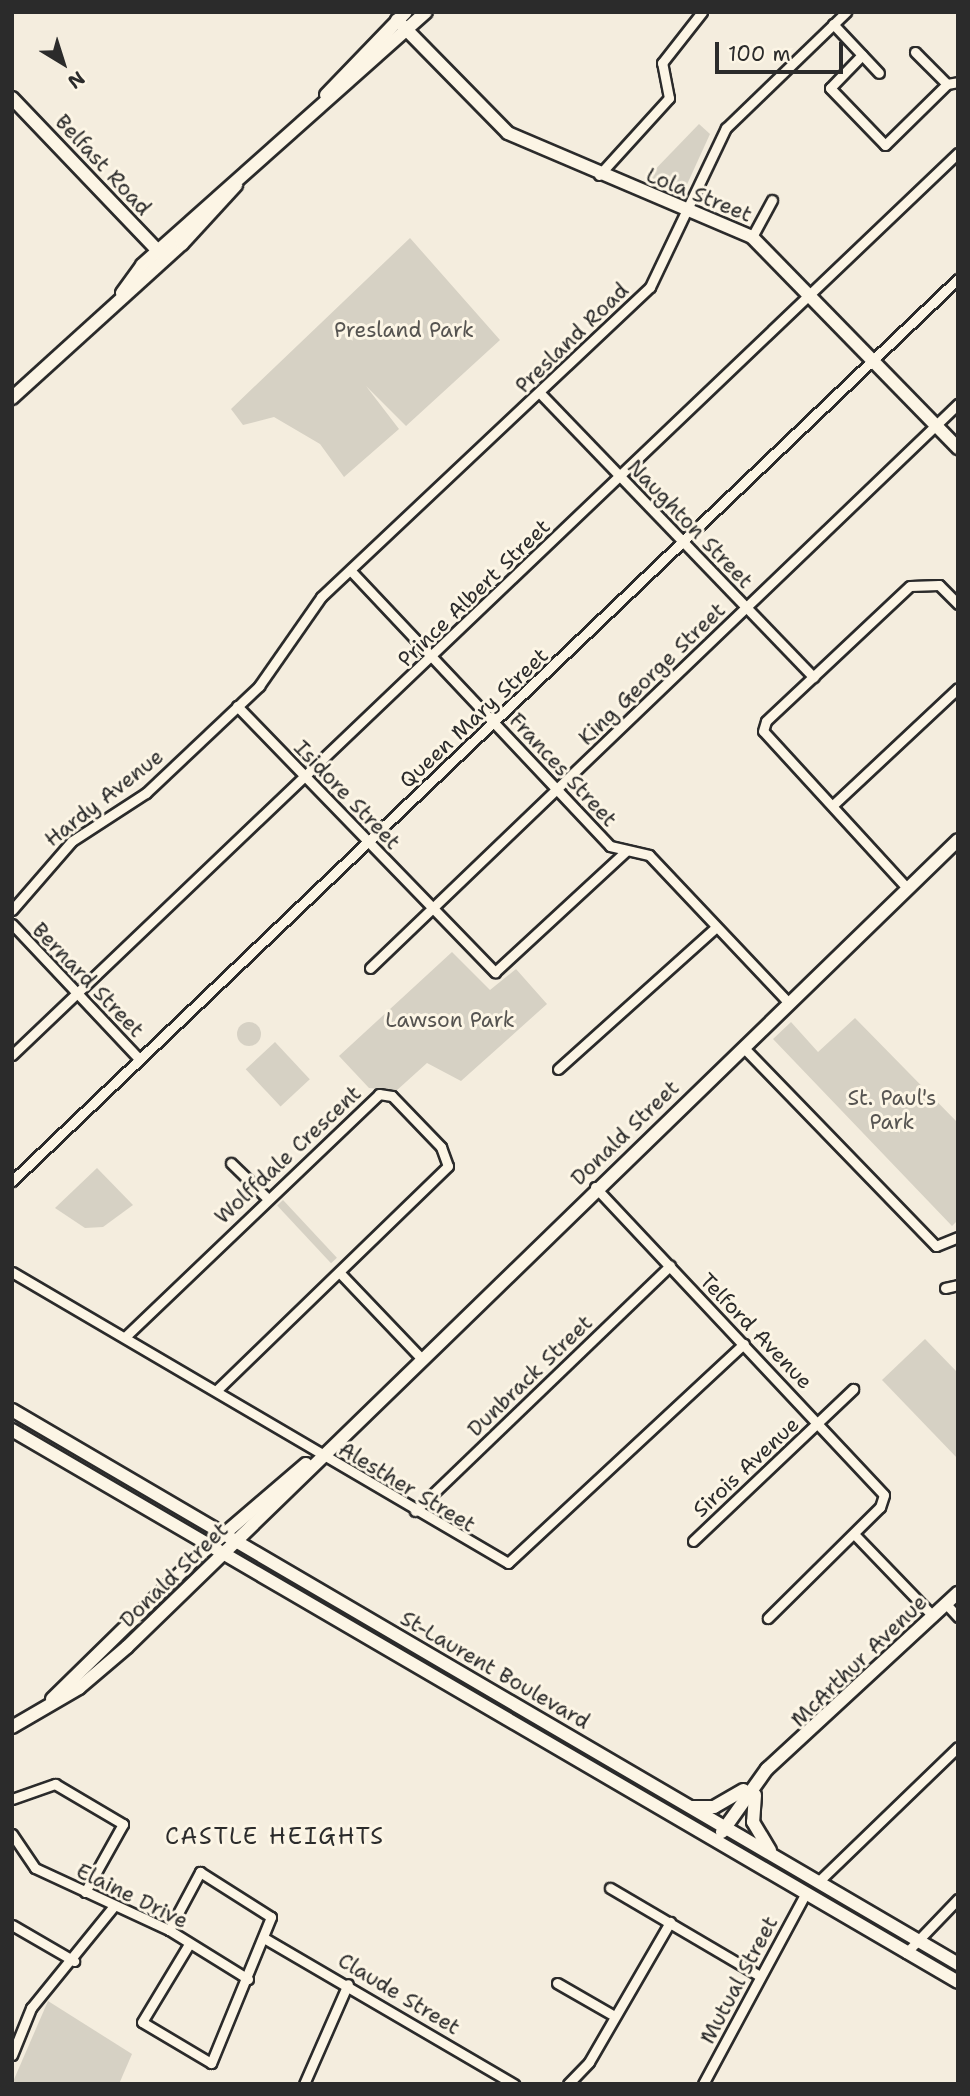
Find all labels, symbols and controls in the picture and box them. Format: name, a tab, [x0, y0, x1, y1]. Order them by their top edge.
north arrow	[28, 28, 98, 98]
scale bar	[718, 28, 846, 72]
text: 100 m	[728, 40, 791, 68]
text: N	[63, 65, 90, 94]
street label: Belfast Road	[50, 109, 156, 221]
street label: Lola Street	[642, 162, 756, 228]
street label: Presland Road	[510, 278, 634, 398]
park label: Presland Park	[334, 317, 474, 343]
street label: Naughton Street	[622, 454, 758, 594]
street label: Prince Albert Street	[393, 514, 555, 672]
street label: King George Street	[573, 597, 731, 751]
street label: Queen Mary Street	[395, 643, 553, 793]
street label: Frances Street	[504, 708, 622, 832]
street label: Isidore Street	[289, 735, 405, 855]
street label: Hardy Avenue	[40, 744, 168, 852]
street label: Bernard Street	[27, 917, 149, 1043]
park label: Lawson Park	[385, 1007, 515, 1033]
street label: Donald Street	[566, 1075, 684, 1191]
street label: Wolffdale Crescent	[210, 1081, 366, 1229]
park label: St. Paul's Park	[848, 1085, 936, 1135]
street label: Telford Avenue	[694, 1268, 818, 1394]
street label: Dunbrack Street	[462, 1310, 598, 1442]
street label: Sirois Avenue	[688, 1412, 804, 1522]
street label: Alesther Street	[334, 1436, 480, 1538]
street label: Donald Street	[115, 1517, 233, 1633]
street label: McArthur Avenue	[786, 1590, 932, 1732]
street label: St-Laurent Boulevard	[396, 1606, 594, 1734]
district label: CASTLE HEIGHTS	[167, 1822, 383, 1850]
street label: Elaine Drive	[72, 1858, 192, 1934]
street label: Mutual Street	[695, 1912, 783, 2048]
street label: Claude Street	[333, 1948, 465, 2040]

